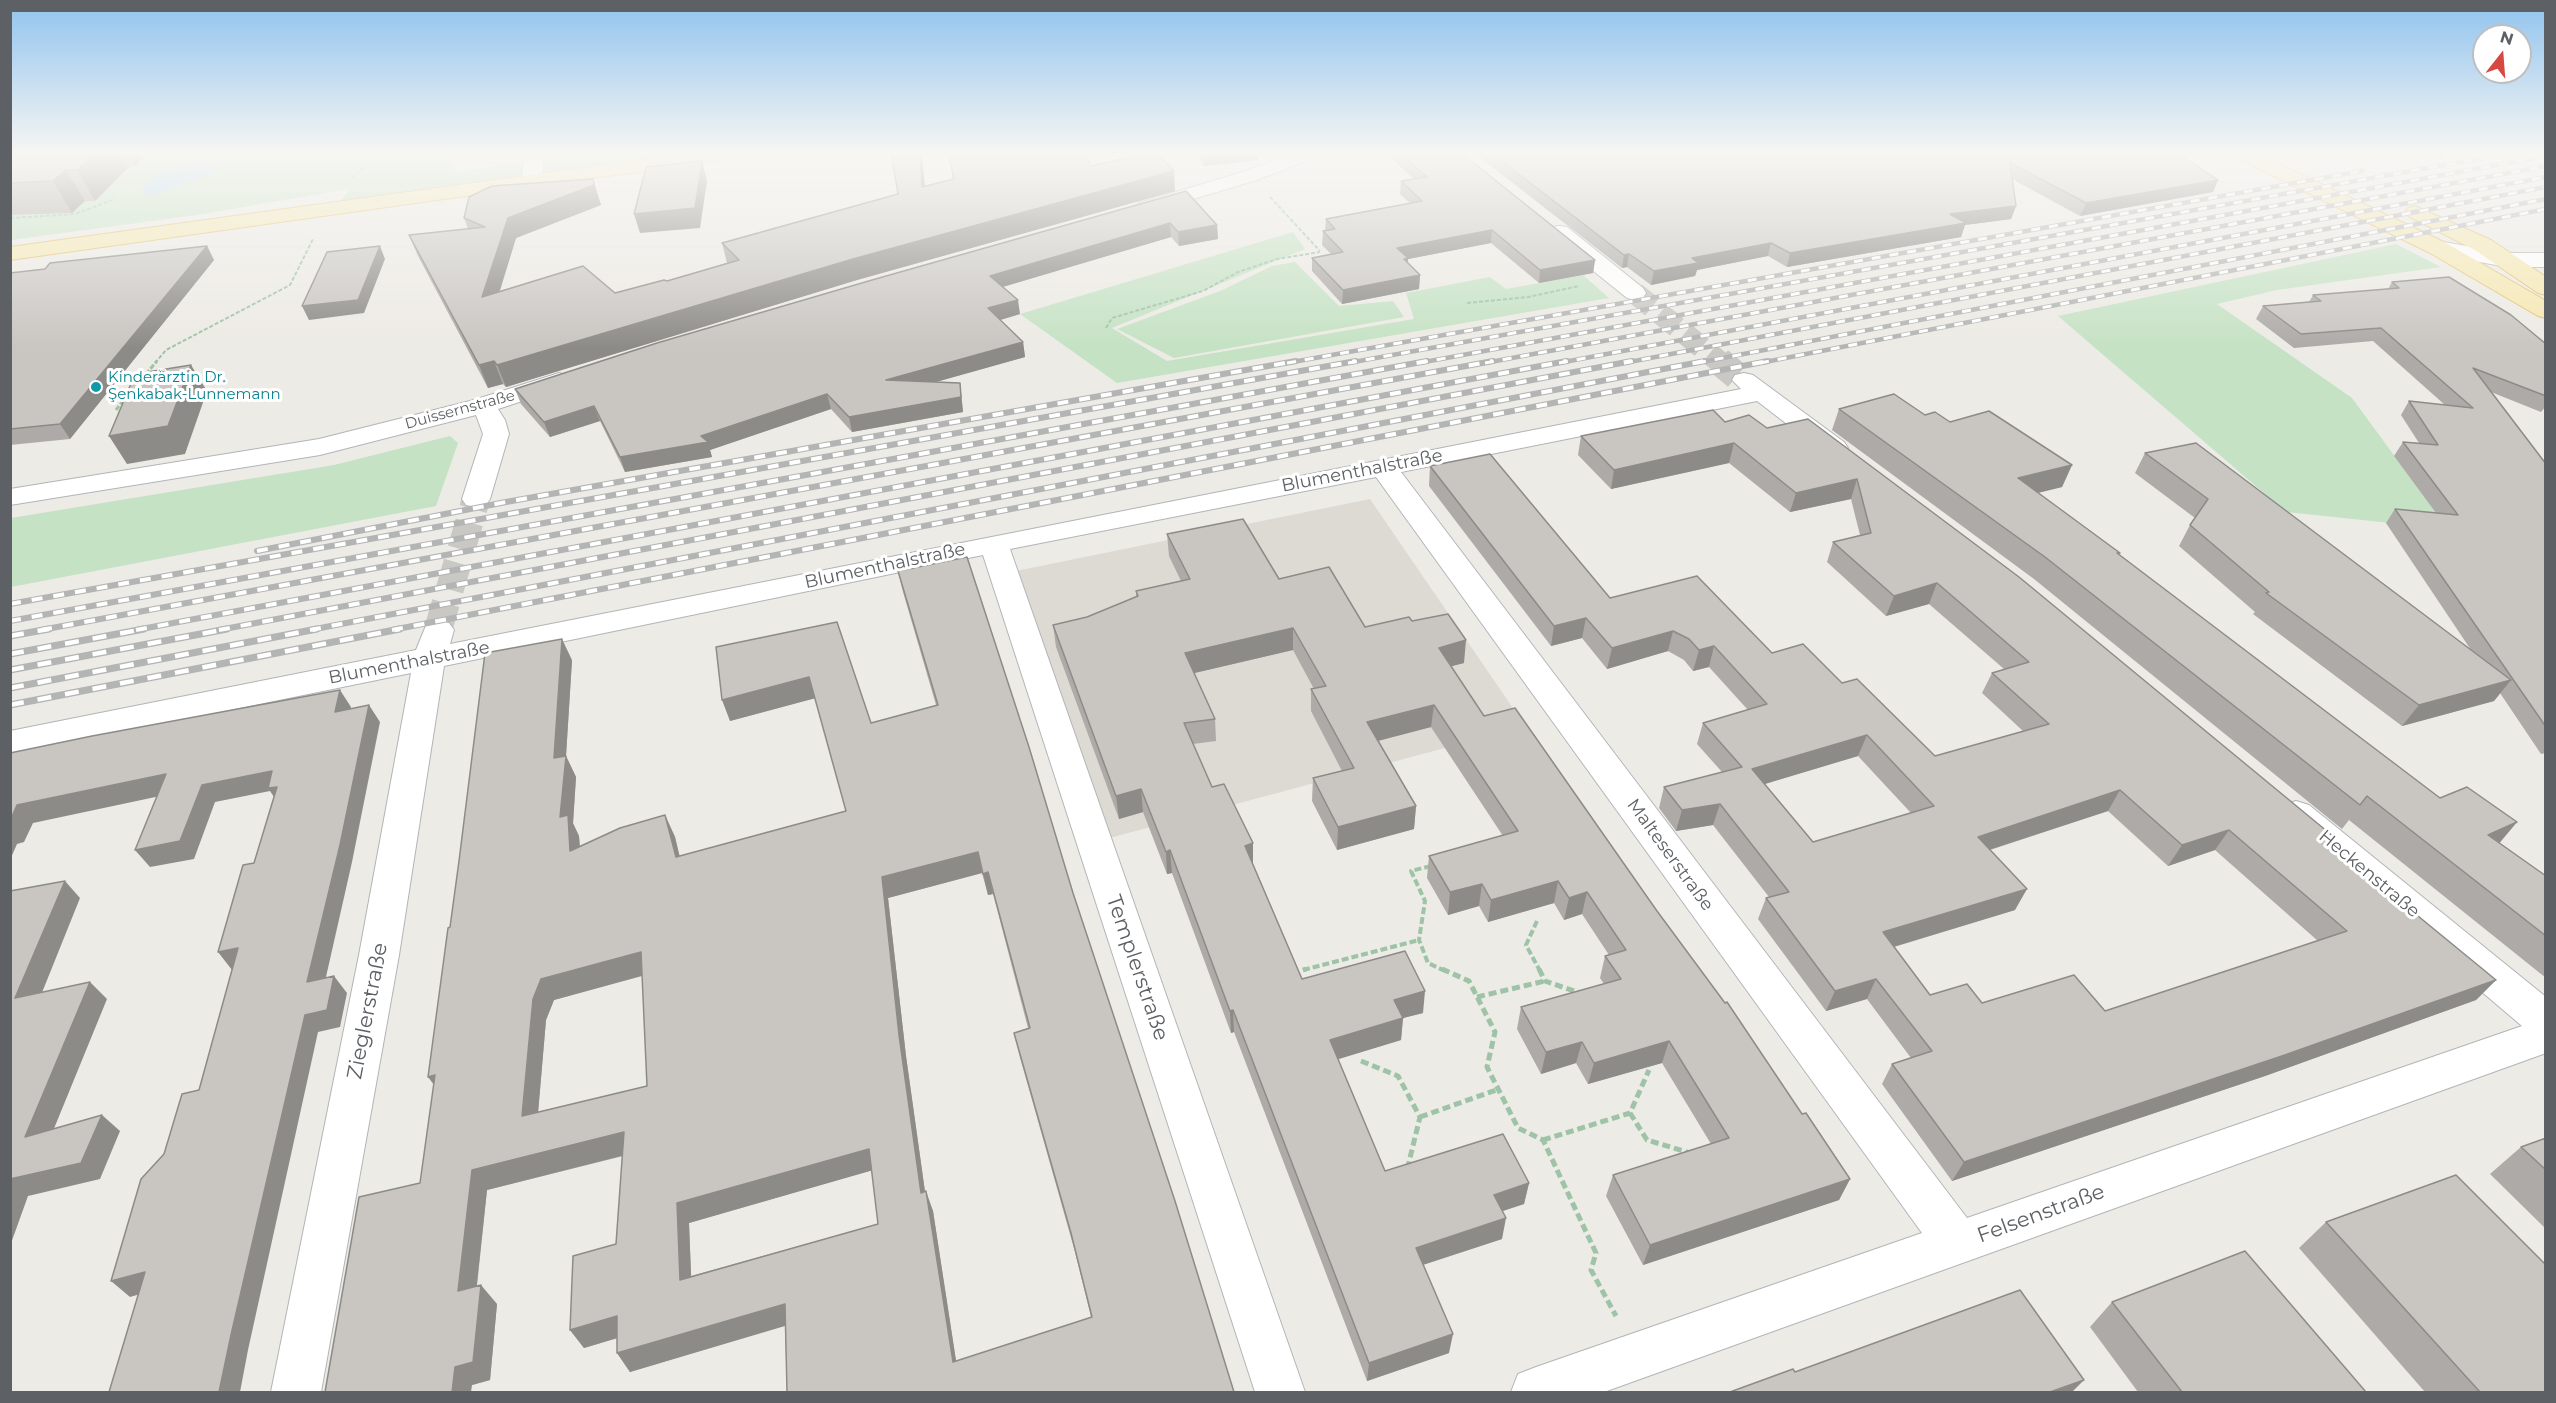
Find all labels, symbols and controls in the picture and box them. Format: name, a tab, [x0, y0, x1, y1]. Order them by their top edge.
north arrow	[2472, 24, 2532, 84]
text: N	[2498, 27, 2516, 49]
place label: Kinderärztin Dr. Şenkabak-Lunnemann	[108, 369, 281, 404]
marker: Kinderärztin Dr. Şenkabak-Lunnemann	[89, 380, 103, 394]
street label: Duissernstraße	[403, 387, 517, 433]
street label: Blumenthalstraße	[1280, 445, 1444, 497]
street label: Blumenthalstraße	[803, 538, 967, 594]
street label: Blumenthalstraße	[327, 637, 491, 689]
street label: Malteserstraße	[1622, 795, 1718, 915]
street label: Heckenstraße	[2314, 826, 2424, 922]
street label: Templerstraße	[1100, 892, 1174, 1044]
street label: Zieglerstraße	[342, 941, 394, 1081]
street label: Felsenstraße	[1974, 1179, 2108, 1249]

